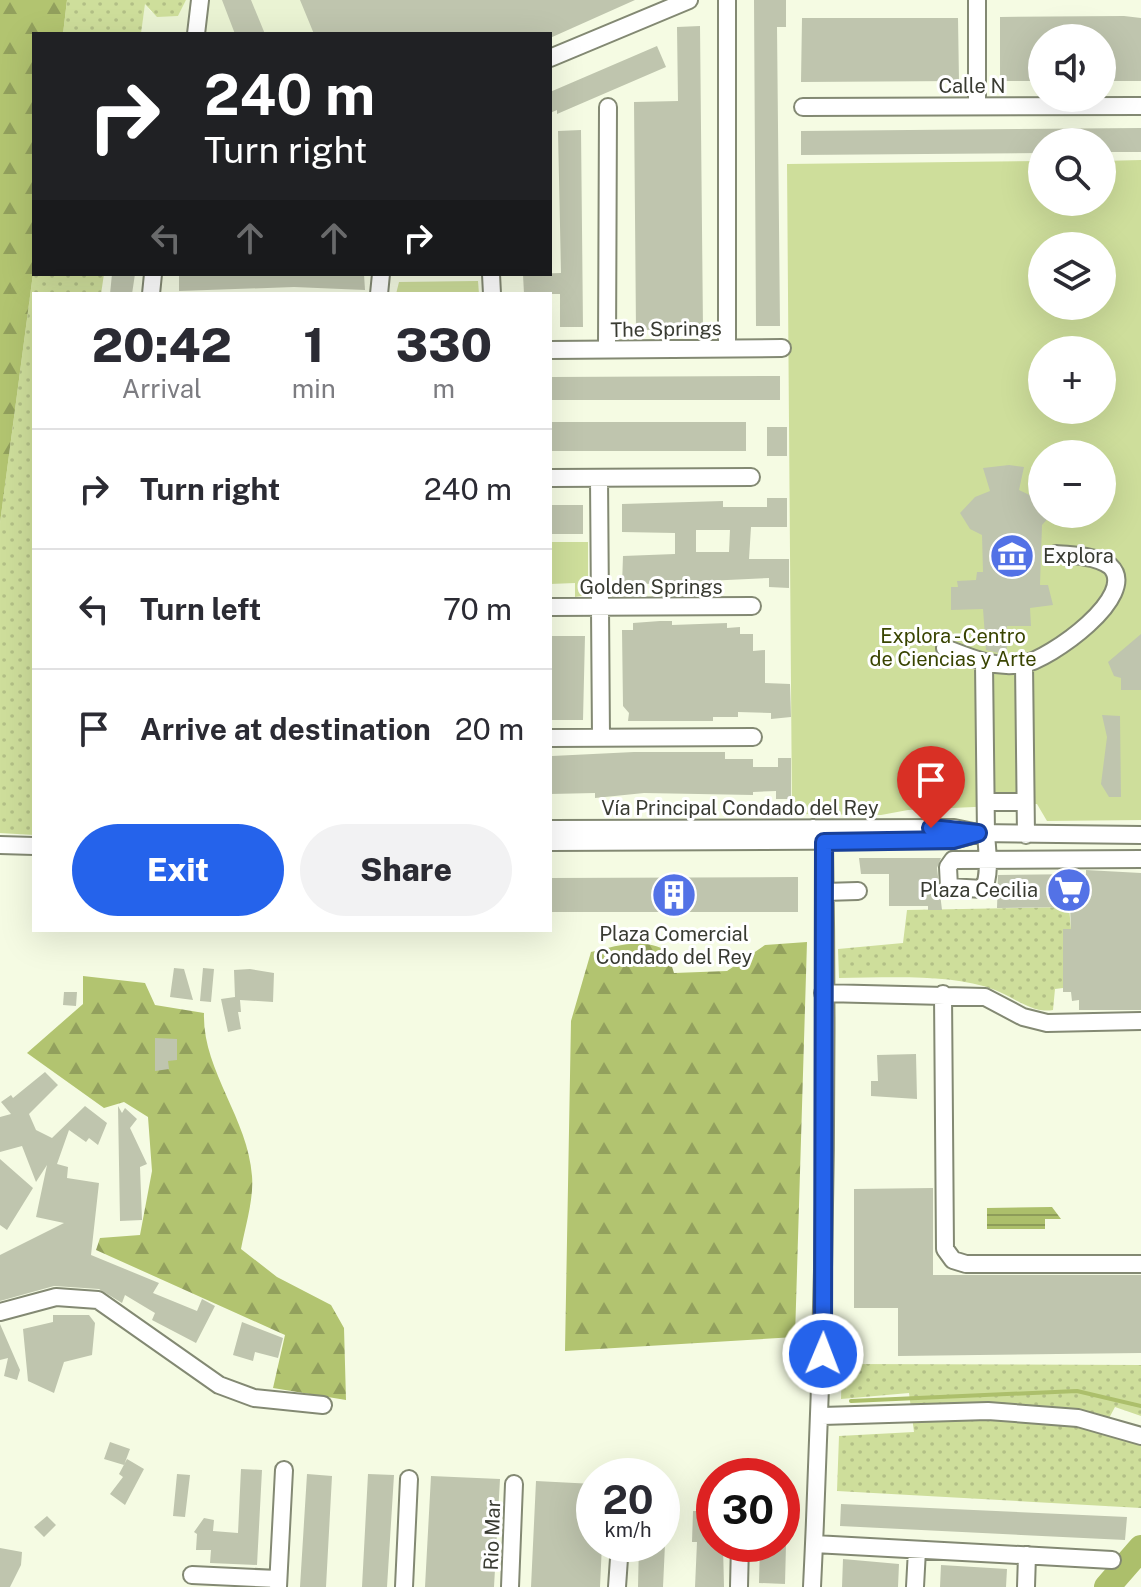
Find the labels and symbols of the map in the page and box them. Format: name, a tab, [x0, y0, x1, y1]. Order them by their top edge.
street label: Calle N	[938, 74, 1006, 98]
street label: The Springs	[610, 316, 722, 342]
museum icon: Explora	[988, 532, 1036, 580]
place label: Explora	[1043, 544, 1114, 568]
street label: Golden Springs	[579, 575, 723, 599]
park label: Explora - Centro de Ciencias y Arte	[869, 624, 1037, 671]
pin	[897, 746, 965, 828]
street label: Vía Principal Condado del Rey	[601, 796, 879, 820]
supermarket icon: Plaza Cecilia	[1045, 866, 1093, 914]
building icon: Plaza Comercial Condado del Rey	[650, 871, 698, 919]
place label: Plaza Cecilia	[920, 878, 1038, 902]
place label: Plaza Comercial Condado del Rey	[596, 922, 753, 969]
position arrow	[781, 1312, 865, 1396]
speed limit sign: 30	[696, 1458, 800, 1562]
street label: Rio Mar	[479, 1499, 505, 1571]

